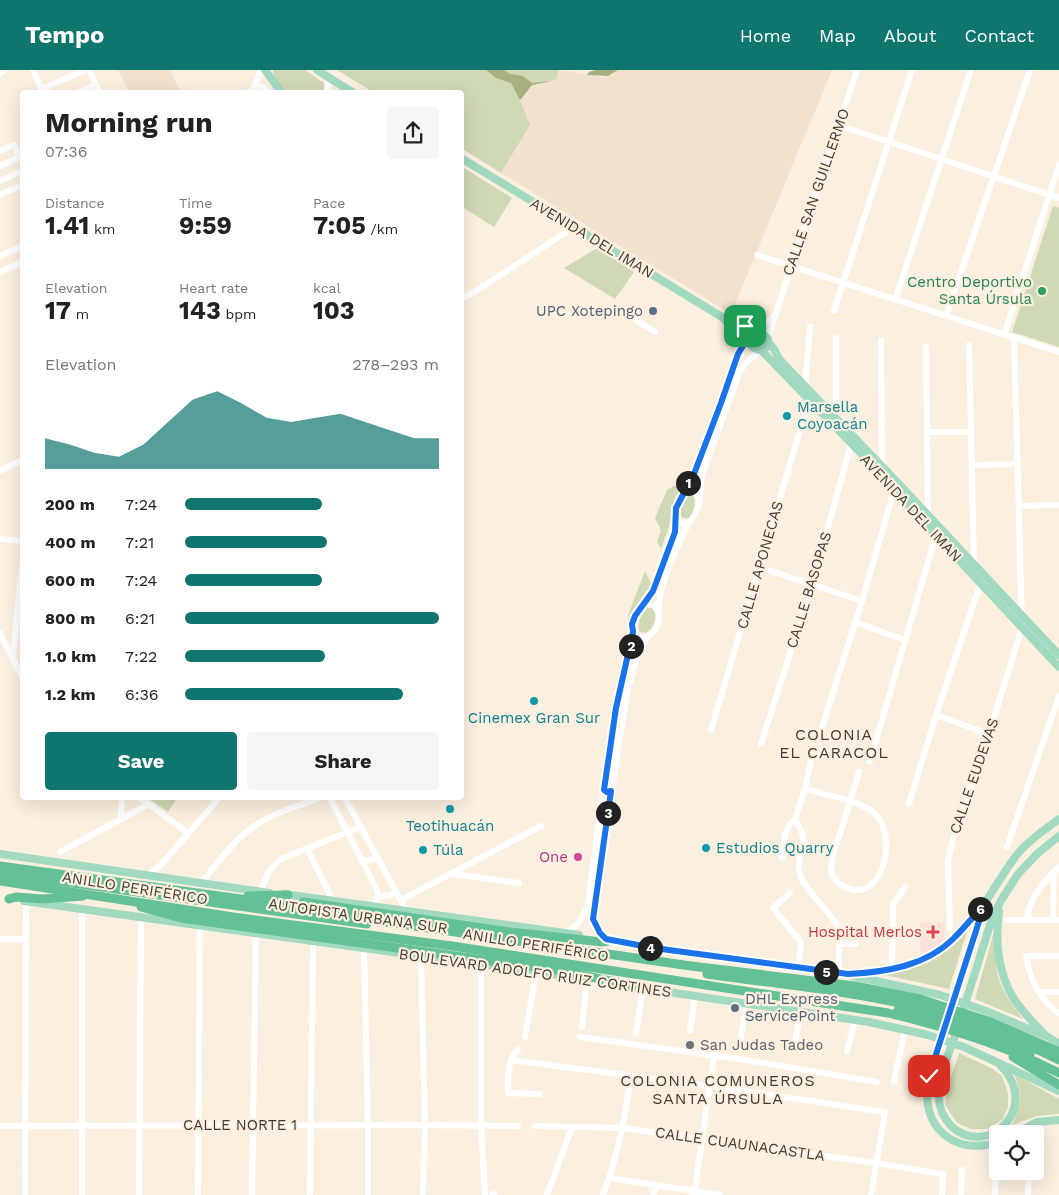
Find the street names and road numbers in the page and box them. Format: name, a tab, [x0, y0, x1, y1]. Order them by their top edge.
street label: CALLE SAN GUILLERMO	[779, 106, 853, 278]
street label: AVENIDA DEL IMAN	[527, 194, 657, 282]
street label: AVENIDA DEL IMAN	[856, 450, 966, 566]
street label: CALLE APONECAS	[733, 499, 787, 631]
street label: CALLE BASOPAS	[783, 530, 835, 650]
street label: CALLE EUDEVAS	[946, 716, 1002, 836]
street label: ANILLO PERIFÉRICO	[61, 868, 209, 908]
street label: AUTOPISTA URBANA SUR	[267, 895, 449, 937]
street label: ANILLO PERIFÉRICO	[462, 925, 610, 965]
street label: BOULEVARD ADOLFO RUIZ CORTINES	[398, 945, 672, 1001]
street label: CALLE NORTE 1	[183, 1116, 297, 1134]
street label: CALLE CUAUNACASTLA	[654, 1123, 826, 1165]

